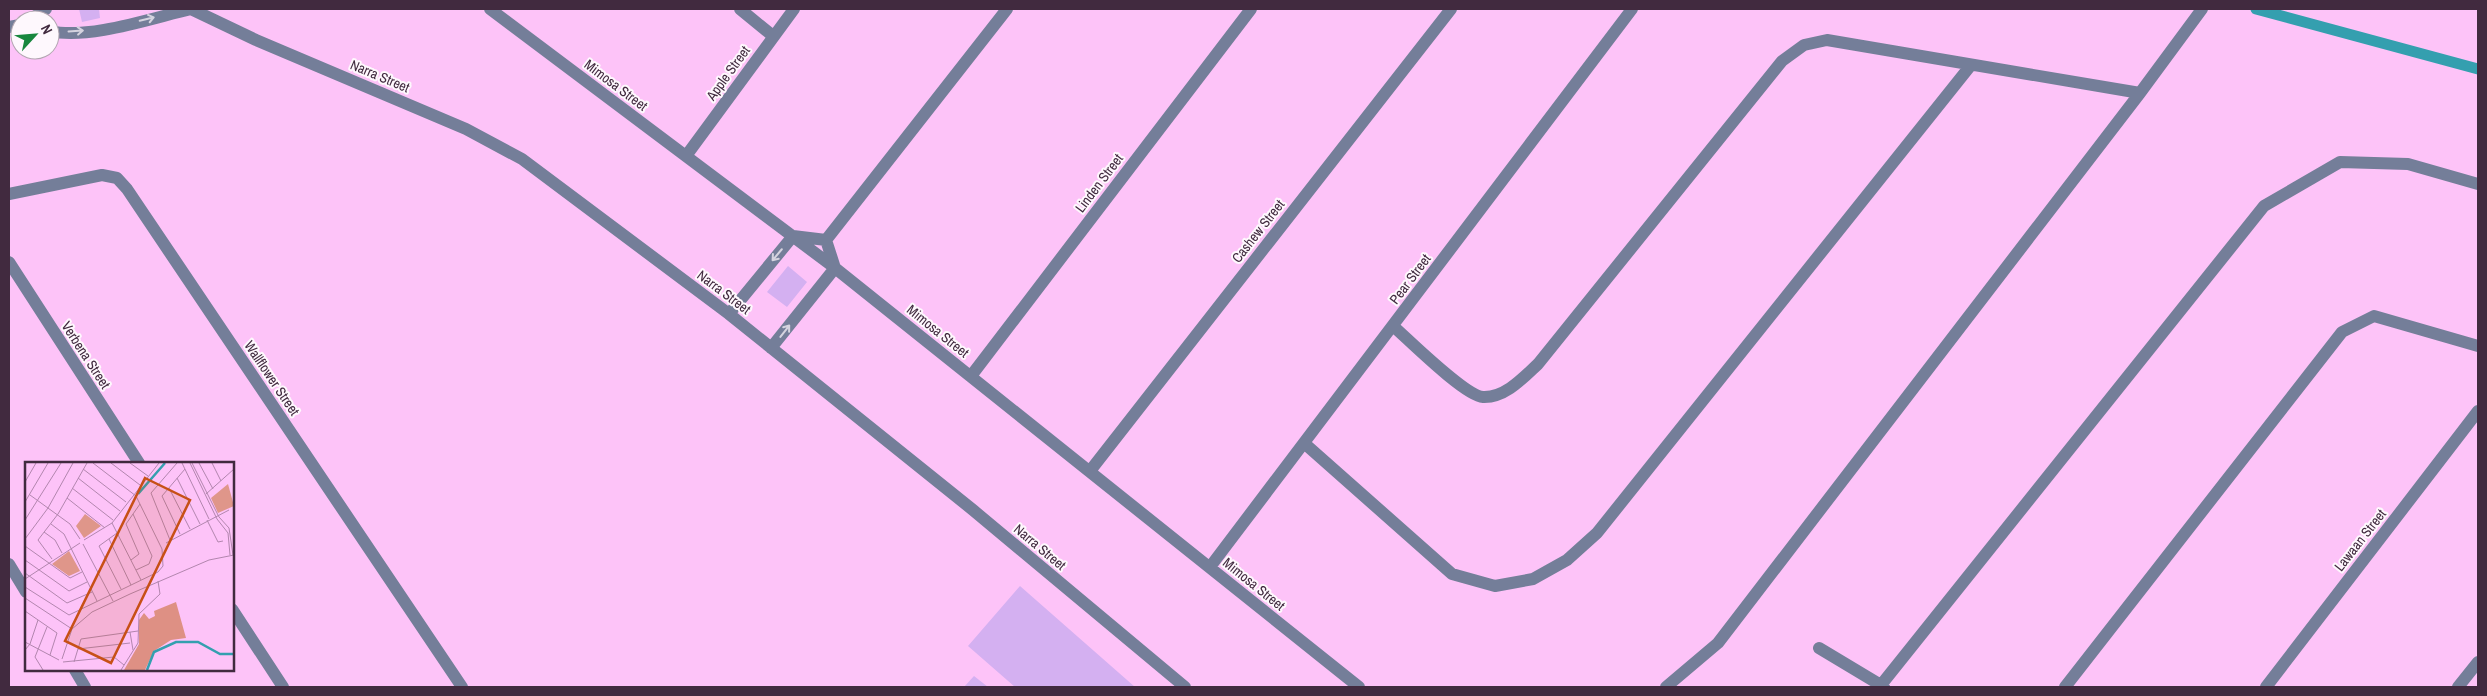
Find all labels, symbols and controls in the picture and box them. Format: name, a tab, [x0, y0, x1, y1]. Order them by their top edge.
north arrow	[10, 10, 60, 60]
one-way arrow	[138, 14, 154, 23]
text: N	[37, 22, 57, 37]
one-way arrow	[68, 27, 84, 36]
street label: Apple Street	[702, 42, 754, 105]
street label: Narra Street	[348, 55, 412, 97]
street label: Mimosa Street	[581, 55, 651, 115]
street label: Linden Street	[1071, 150, 1127, 216]
street label: Cashew Street	[1228, 196, 1288, 266]
one-way arrow	[771, 248, 782, 261]
street label: Pear Street	[1385, 250, 1435, 308]
street label: Narra Street	[694, 266, 754, 318]
street label: Mimosa Street	[903, 301, 973, 361]
street label: Verbena Street	[58, 318, 114, 392]
one-way arrow	[779, 325, 790, 338]
street label: Wallflower Street	[240, 337, 304, 419]
inset map	[25, 462, 234, 671]
street label: Lawaan Street	[2330, 505, 2390, 575]
street label: Narra Street	[1010, 520, 1070, 574]
street label: Mimosa Street	[1219, 554, 1289, 614]

